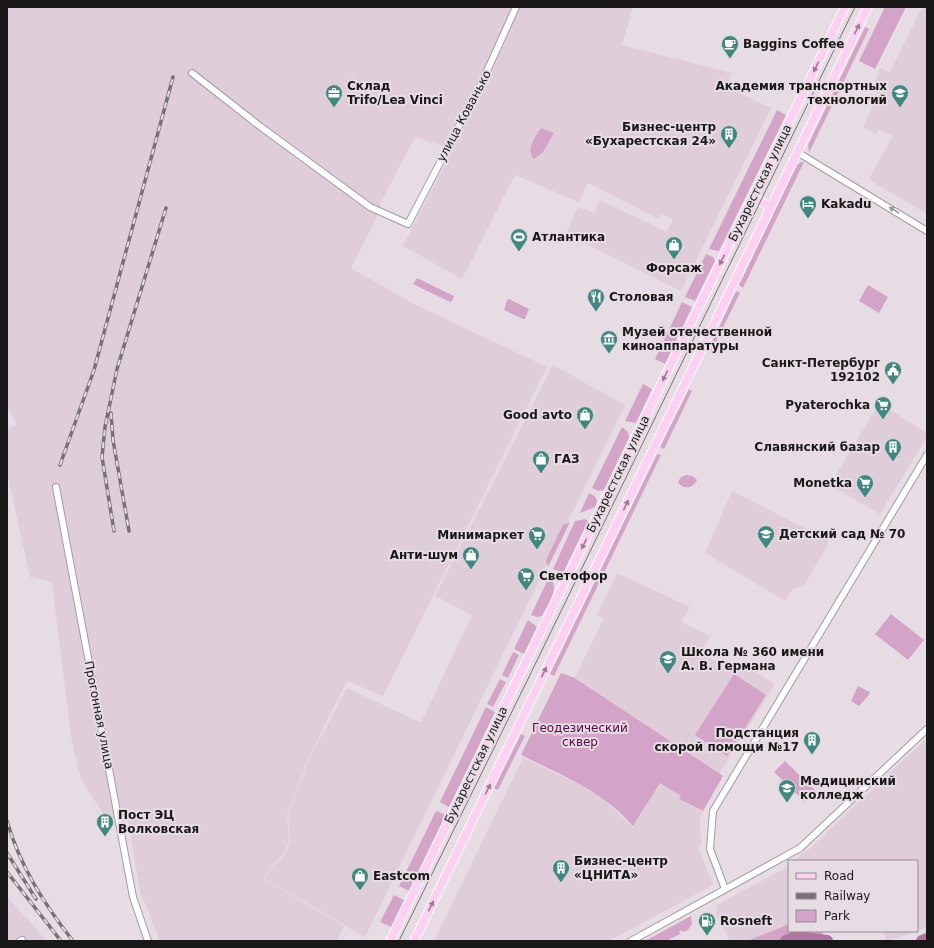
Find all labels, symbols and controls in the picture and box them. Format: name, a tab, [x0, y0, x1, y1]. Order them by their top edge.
one-way arrow	[854, 24, 860, 35]
cafe icon: Baggins Coffee	[720, 34, 740, 59]
place label: Baggins Coffee	[743, 37, 844, 51]
one-way arrow	[813, 61, 819, 73]
street label: улица Кованько	[434, 68, 494, 164]
place label: Склад Trifo/Lea Vinci	[347, 79, 443, 107]
place label: Академия транспортных технологий	[716, 79, 887, 107]
office icon: Склад Trifo/Lea Vinci	[324, 83, 344, 108]
school or university icon: Академия транспортных технологий	[890, 83, 910, 108]
place label: Бизнес-центр «Бухарестская 24»	[585, 120, 716, 148]
street label: Бухарестская улица	[725, 122, 795, 244]
building icon: Бизнес-центр «Бухарестская 24»	[719, 124, 739, 149]
hotel icon: Kakadu	[798, 194, 818, 219]
place label: Kakadu	[821, 197, 872, 211]
one-way arrow	[888, 207, 900, 214]
sports icon: Атлантика	[509, 227, 529, 252]
place label: Атлантика	[532, 230, 605, 244]
shop icon: Форсаж	[664, 235, 684, 260]
one-way arrow	[719, 254, 725, 265]
place label: Форсаж	[646, 261, 702, 275]
restaurant icon: Столовая	[586, 287, 606, 312]
place label: Столовая	[609, 290, 673, 304]
place label: Музей отечественной киноаппаратуры	[622, 325, 772, 353]
museum icon: Музей отечественной киноаппаратуры	[599, 329, 619, 354]
place label: Санкт-Петербург 192102	[762, 356, 880, 384]
public building icon: Санкт-Петербург 192102	[883, 360, 903, 385]
one-way arrow	[662, 371, 668, 382]
supermarket icon: Pyaterochka	[873, 395, 893, 420]
place label: Pyaterochka	[785, 398, 870, 412]
shop icon: Good avto	[575, 405, 595, 430]
place label: Good avto	[503, 408, 572, 422]
street label: Бухарестская улица	[583, 413, 653, 535]
building icon: Славянский базар	[883, 437, 903, 462]
place label: Славянский базар	[754, 440, 880, 454]
shop icon: ГАЗ	[531, 449, 551, 474]
place label: ГАЗ	[554, 452, 579, 466]
supermarket icon: Monetka	[855, 473, 875, 498]
place label: Monetka	[793, 476, 852, 490]
one-way arrow	[623, 499, 629, 510]
school or university icon: Детский сад № 70	[756, 524, 776, 549]
supermarket icon: Минимаркет	[527, 525, 547, 550]
place label: Детский сад № 70	[779, 527, 905, 541]
place label: Минимаркет	[437, 528, 524, 542]
one-way arrow	[581, 538, 587, 549]
shop icon: Анти-шум	[461, 545, 481, 570]
place label: Анти-шум	[390, 548, 458, 562]
supermarket icon: Светофор	[516, 566, 536, 591]
place label: Светофор	[539, 569, 608, 583]
place label: Школа № 360 имени А. В. Германа	[681, 645, 824, 673]
school or university icon: Школа № 360 имени А. В. Германа	[658, 649, 678, 674]
street label: Прогонная улица	[82, 660, 116, 770]
one-way arrow	[541, 666, 547, 678]
street label: Бухарестская улица	[441, 704, 511, 826]
park label: Геодезический сквер	[532, 721, 628, 749]
place label: Подстанция скорой помощи №17	[655, 726, 799, 754]
building icon: Подстанция скорой помощи №17	[802, 730, 822, 755]
place label: Медицинский колледж	[800, 774, 896, 802]
school or university icon: Медицинский колледж	[777, 778, 797, 803]
one-way arrow	[485, 783, 491, 795]
place label: Пост ЭЦ Волковская	[118, 808, 199, 836]
building icon: Пост ЭЦ Волковская	[95, 812, 115, 837]
place label: Бизнес-центр «ЦНИТА»	[574, 854, 668, 882]
building icon: Бизнес-центр «ЦНИТА»	[551, 858, 571, 883]
legend	[788, 860, 918, 932]
shop icon: Eastcom	[350, 866, 370, 891]
place label: Eastcom	[373, 869, 430, 883]
text: Road	[824, 869, 854, 883]
text: Railway	[824, 889, 870, 903]
one-way arrow	[428, 900, 434, 912]
text: Park	[824, 909, 850, 923]
fuel station icon: Rosneft	[697, 911, 717, 936]
place label: Rosneft	[720, 914, 773, 928]

